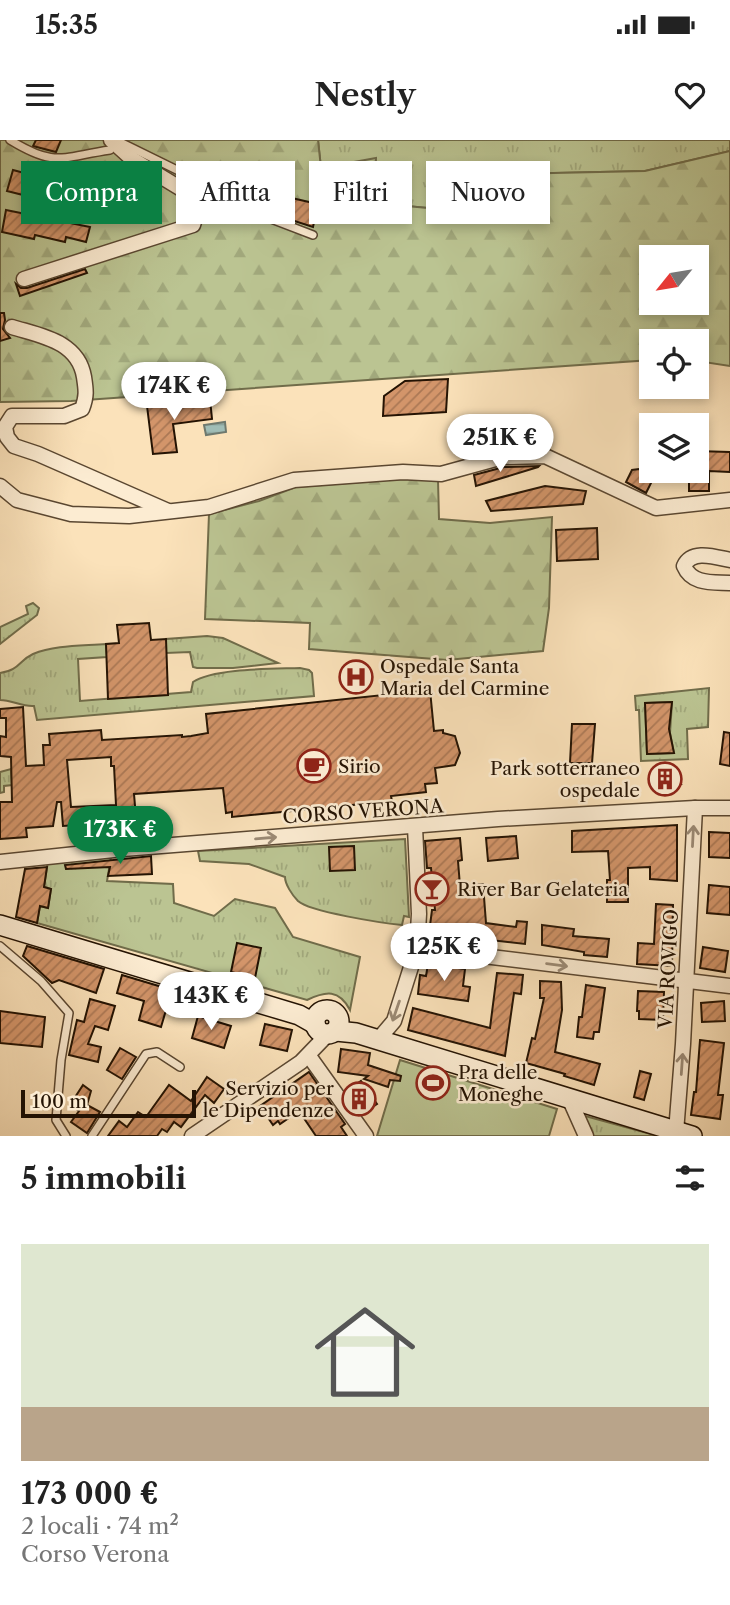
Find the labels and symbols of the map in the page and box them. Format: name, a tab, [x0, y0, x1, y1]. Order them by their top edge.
north arrow	[639, 245, 709, 315]
pin: 174K €	[117, 362, 231, 422]
pin: 251K €	[443, 414, 557, 474]
place label: Ospedale Santa Maria del Carmine	[380, 655, 549, 700]
hospital icon: Ospedale Santa Maria del Carmine	[337, 658, 375, 696]
cafe icon: Sirio	[295, 747, 333, 785]
place label: Sirio	[338, 755, 381, 778]
place label: Park sotterraneo ospedale	[490, 757, 640, 802]
building icon: Park sotterraneo ospedale	[646, 760, 684, 798]
street label: CORSO VERONA	[282, 794, 445, 829]
pin: 173K €	[63, 806, 177, 866]
one-way arrow	[687, 825, 700, 848]
one-way arrow	[254, 831, 277, 844]
bar icon: River Bar Gelateria	[413, 870, 451, 908]
place label: River Bar Gelateria	[457, 878, 628, 901]
street label: VIA ROVIGO	[654, 909, 683, 1030]
pin: 125K €	[387, 924, 501, 983]
one-way arrow	[545, 959, 568, 972]
pin: 143K €	[154, 972, 268, 1032]
one-way arrow	[389, 1000, 401, 1022]
one-way arrow	[676, 1053, 689, 1075]
place label: Pra delle Moneghe	[458, 1061, 543, 1106]
sports icon: Pra delle Moneghe	[414, 1064, 452, 1102]
place label: Servizio per le Dipendenze	[203, 1077, 334, 1122]
building icon: Servizio per le Dipendenze	[340, 1080, 378, 1118]
scale bar	[21, 1087, 196, 1119]

